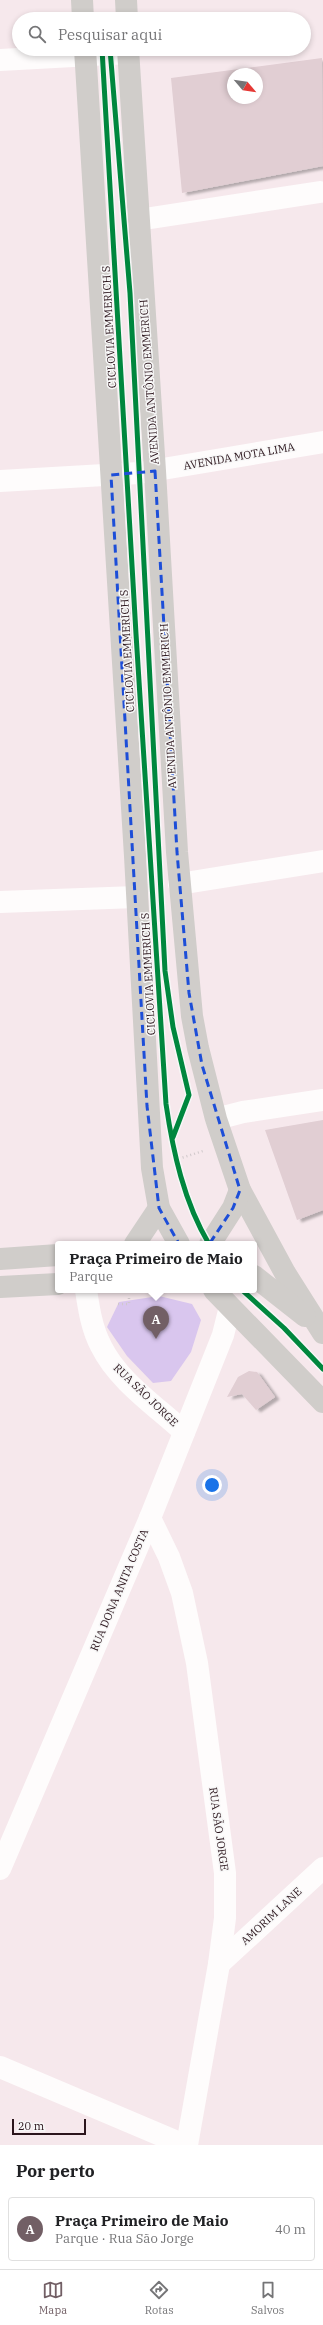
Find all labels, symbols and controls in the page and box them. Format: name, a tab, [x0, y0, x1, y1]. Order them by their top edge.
search box	[12, 12, 311, 56]
icon: search	[26, 23, 48, 45]
text: Pesquisar aqui	[58, 25, 162, 44]
north arrow	[227, 68, 263, 104]
street label: CICLOVIA EMMERICH S	[99, 265, 119, 389]
street label: AVENIDA ANTÔNIO EMMERICH	[136, 299, 162, 465]
street label: AVENIDA MOTA LIMA	[182, 439, 296, 473]
street label: CICLOVIA EMMERICH S	[117, 589, 137, 713]
street label: AVENIDA ANTÔNIO EMMERICH	[157, 623, 179, 789]
street label: CICLOVIA EMMERICH S	[138, 912, 158, 1036]
popup	[55, 1241, 257, 1293]
text: Praça Primeiro de Maio	[69, 1249, 243, 1268]
text: Parque	[69, 1268, 113, 1285]
pin: A	[143, 1306, 169, 1339]
street label: RUA SÃO JORGE	[111, 1361, 181, 1429]
your location	[202, 1475, 222, 1495]
street label: RUA DONA ANITA COSTA	[87, 1526, 151, 1653]
street label: RUA SÃO JORGE	[206, 1786, 232, 1872]
street label: AMORIM LANE	[238, 1884, 304, 1948]
scale bar	[12, 2117, 86, 2136]
text: 20 m	[18, 2119, 44, 2133]
text: Por perto	[16, 2160, 95, 2182]
text: Praça Primeiro de Maio	[55, 2211, 228, 2230]
text: A	[25, 2221, 35, 2238]
text: 40 m	[275, 2221, 306, 2238]
text: Parque · Rua São Jorge	[55, 2230, 194, 2247]
tab: Mapa	[39, 2279, 67, 2317]
tab: Rotas	[145, 2279, 174, 2317]
tab: Salvos	[251, 2279, 284, 2317]

